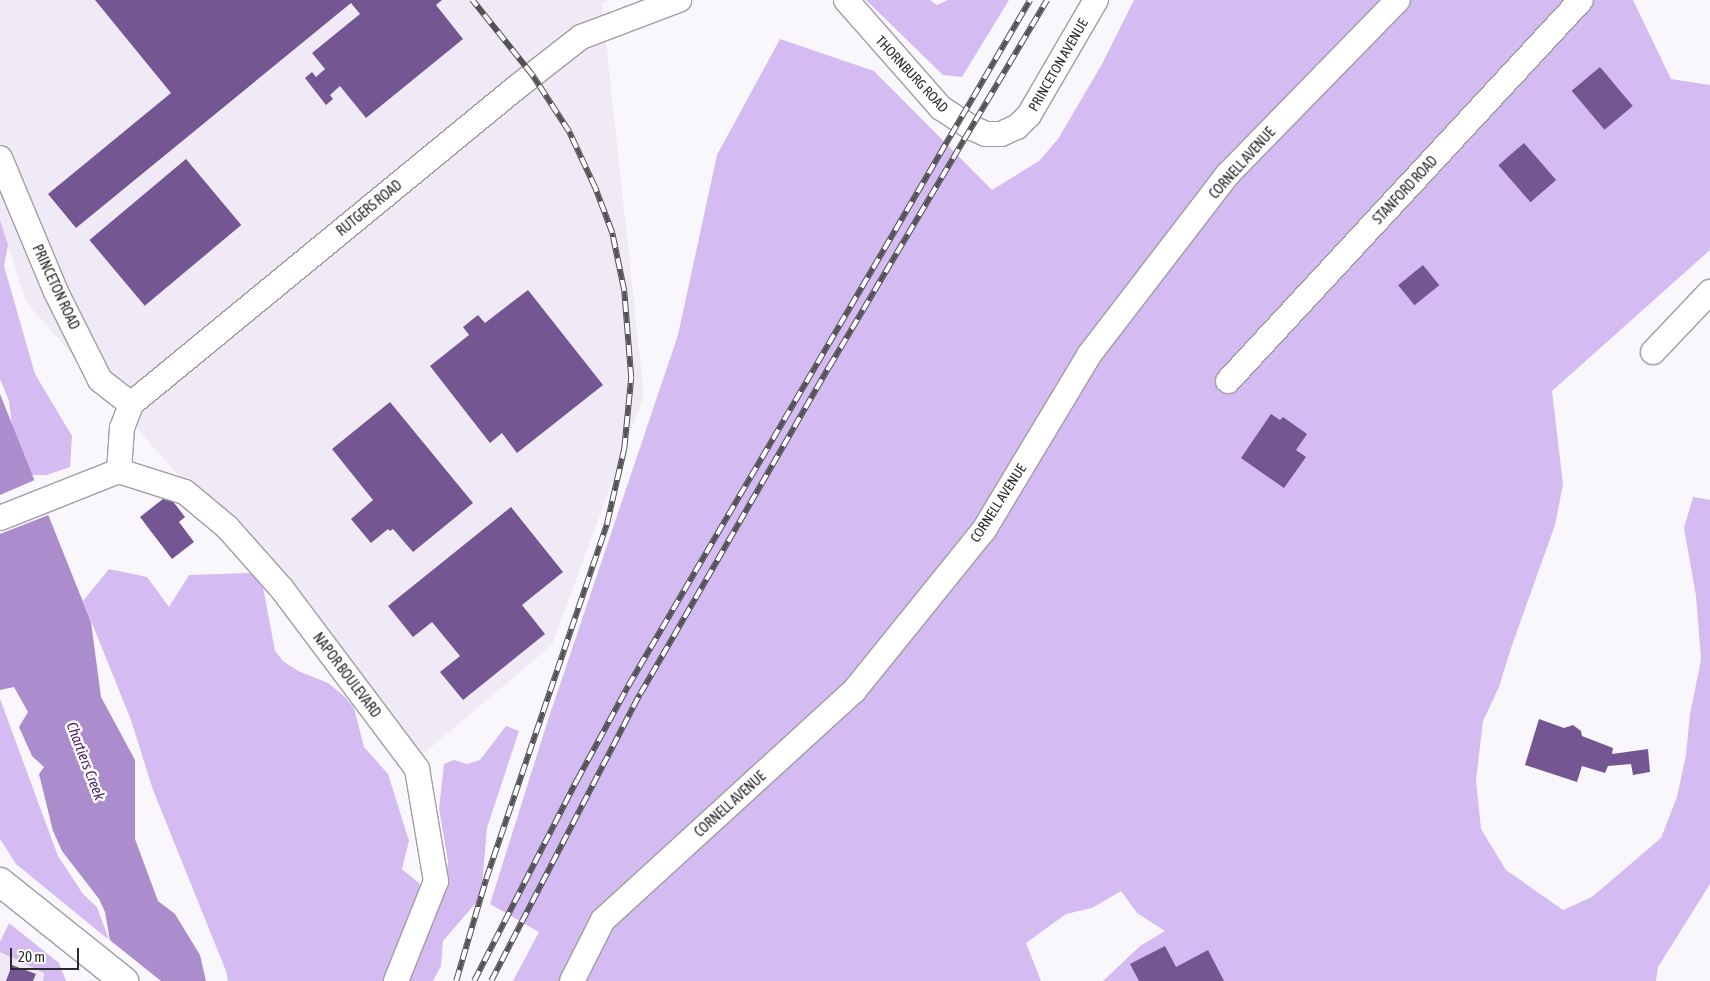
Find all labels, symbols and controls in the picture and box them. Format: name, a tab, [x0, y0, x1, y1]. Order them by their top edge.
street label: PRINCETON AVENUE	[1025, 16, 1091, 114]
street label: THORNBURG ROAD	[872, 32, 952, 116]
street label: CORNELL AVENUE	[1206, 124, 1278, 202]
street label: STANFORD ROAD	[1369, 152, 1441, 228]
street label: RUTGERS ROAD	[333, 177, 405, 239]
street label: PRINCETON ROAD	[29, 242, 83, 332]
street label: CORNELL AVENUE	[966, 461, 1030, 545]
street label: NAPOR BOULEVARD	[310, 629, 384, 721]
water label: Chartiers Creek	[63, 719, 109, 803]
street label: CORNELL AVENUE	[691, 768, 769, 840]
scale bar	[12, 938, 81, 970]
text: 20 m	[18, 948, 45, 965]

